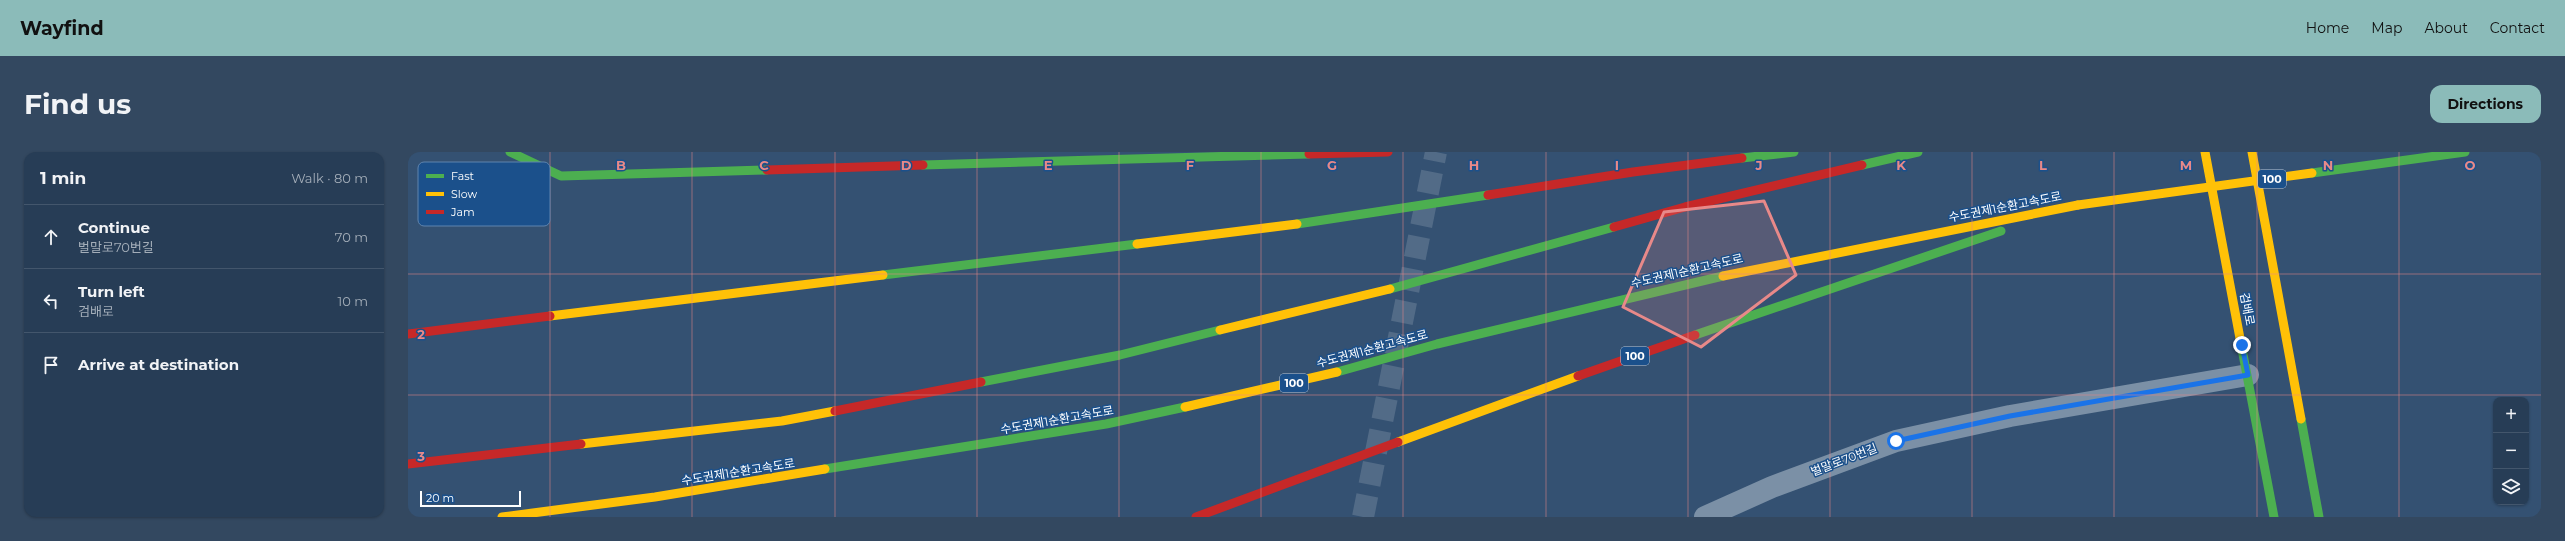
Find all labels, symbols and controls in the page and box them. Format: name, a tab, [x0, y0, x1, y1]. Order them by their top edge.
text: Wayfind	[20, 17, 104, 40]
text: Home	[2306, 19, 2349, 37]
text: Map	[2371, 19, 2402, 37]
text: About	[2424, 19, 2468, 37]
text: Contact	[2490, 19, 2545, 37]
button: Directions	[2430, 85, 2541, 123]
text: Find us	[24, 87, 131, 121]
text: B	[616, 157, 626, 173]
text: C	[759, 157, 769, 173]
text: D	[901, 157, 912, 173]
text: E	[1044, 157, 1053, 173]
text: F	[1186, 157, 1194, 173]
text: G	[1327, 157, 1337, 173]
text: H	[1469, 157, 1479, 173]
text: I	[1615, 157, 1619, 173]
text: J	[1754, 157, 1763, 173]
text: K	[1896, 157, 1906, 173]
text: L	[2039, 157, 2047, 173]
text: M	[2180, 157, 2192, 173]
text: N	[2323, 157, 2333, 173]
text: O	[2465, 157, 2476, 173]
legend	[418, 162, 550, 226]
text: 1 min	[40, 168, 86, 188]
text: Fast	[451, 169, 475, 183]
text: Walk · 80 m	[291, 170, 368, 186]
road number: 100	[2258, 170, 2286, 188]
text: Slow	[451, 187, 477, 201]
street label: 수도권제1순환고속도로	[1947, 188, 2063, 225]
text: Jam	[450, 205, 475, 219]
text: Continue	[78, 218, 150, 237]
icon: ahead	[40, 226, 62, 248]
text: 70 m	[335, 229, 368, 245]
text: 벌말로70번길	[78, 239, 154, 255]
street label: 수도권제1순환고속도로	[1629, 250, 1744, 291]
text: Turn left	[78, 282, 145, 301]
icon: left	[40, 290, 62, 312]
street label: 검배로	[2237, 291, 2258, 327]
text: 10 m	[338, 293, 368, 309]
text: 검배로	[78, 303, 114, 319]
text: 2	[417, 326, 425, 342]
street label: 수도권제1순환고속도로	[1315, 326, 1429, 371]
route end	[2233, 336, 2251, 354]
road number: 100	[1621, 347, 1649, 365]
icon: arrive	[40, 354, 62, 376]
text: Arrive at destination	[78, 355, 239, 374]
road number: 100	[1280, 374, 1308, 392]
map controls	[2493, 397, 2529, 505]
button: +	[2493, 397, 2529, 433]
street label: 수도권제1순환고속도로	[999, 402, 1115, 437]
route start	[1887, 432, 1905, 450]
button: −	[2493, 433, 2529, 469]
street label: 벌말로70번길	[1808, 440, 1879, 479]
text: 3	[416, 448, 425, 464]
street label: 수도권제1순환고속도로	[680, 455, 796, 488]
button: layers	[2493, 469, 2529, 505]
scale bar	[420, 489, 521, 508]
text: 20 m	[426, 491, 454, 505]

